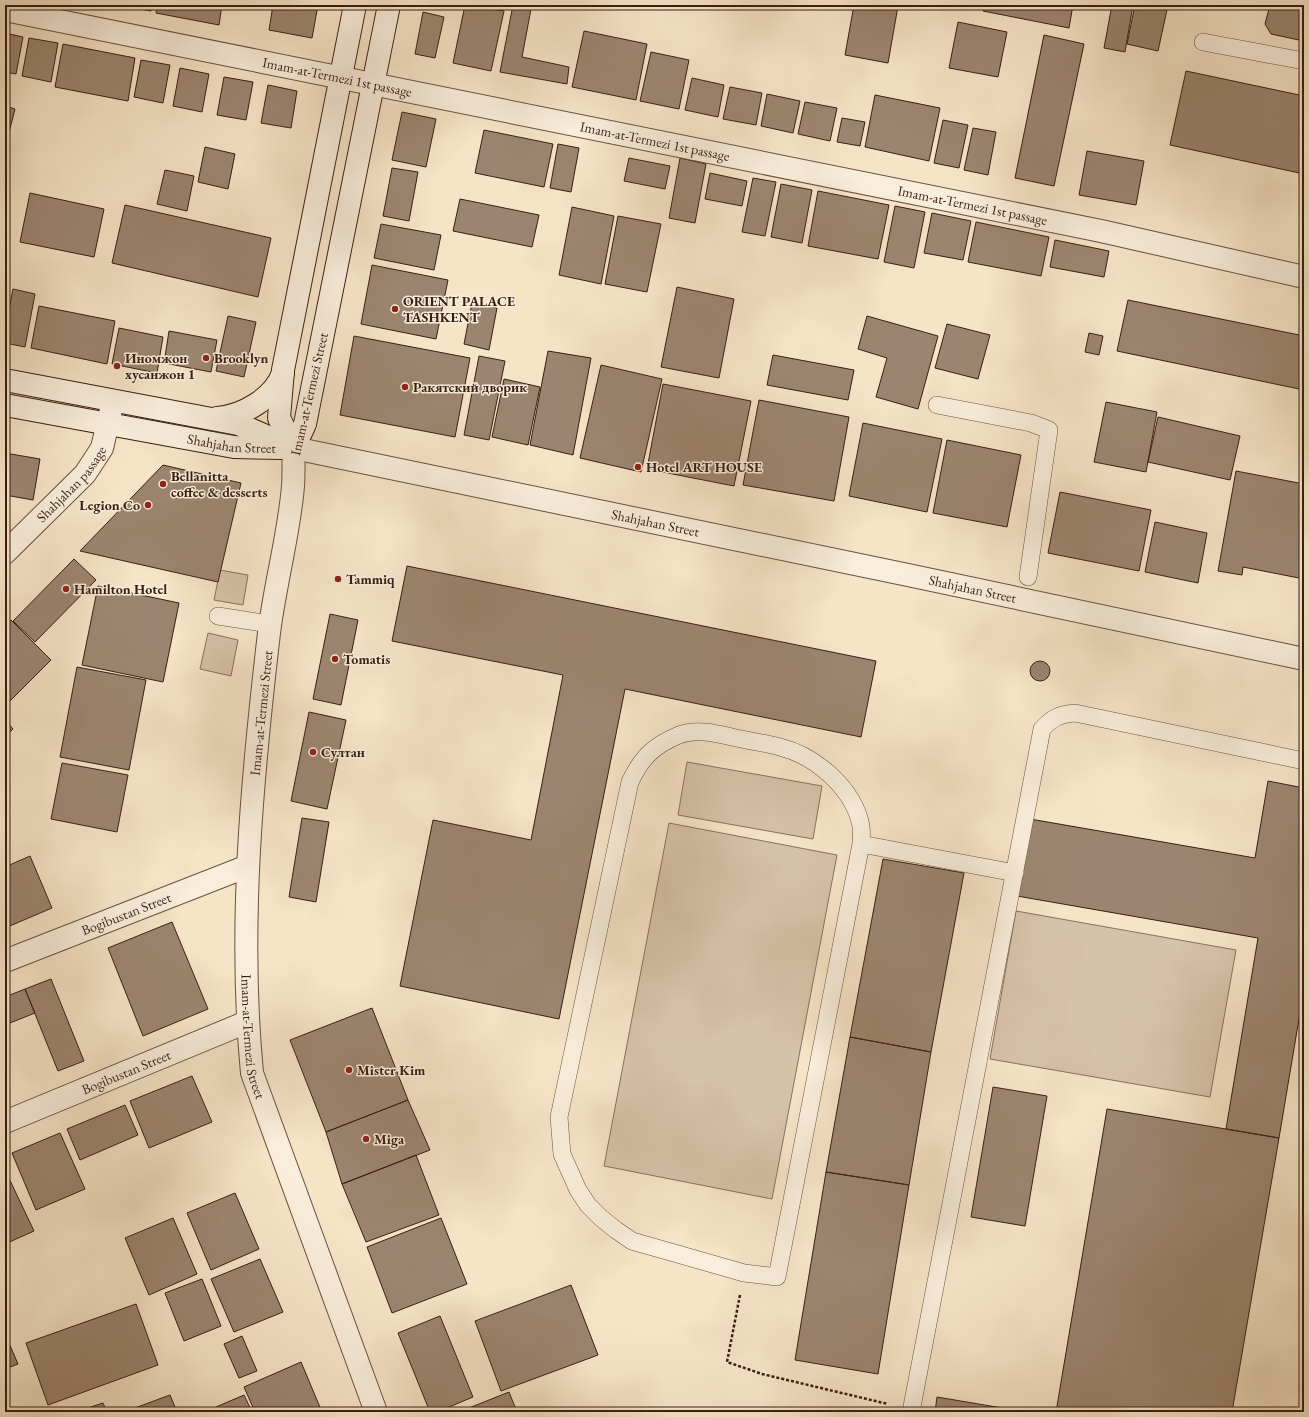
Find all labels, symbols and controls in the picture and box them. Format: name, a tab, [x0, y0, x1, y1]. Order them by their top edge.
street label: Imam-at-Termezi 1st passage	[261, 53, 414, 101]
street label: Imam-at-Termezi 1st passage	[578, 117, 732, 165]
street label: Imam-at-Termezi 1st passage	[896, 181, 1049, 229]
place label: ORIENT PALACE TASHKENT	[403, 292, 515, 326]
marker: ORIENT PALACE TASHKENT	[390, 304, 400, 314]
street label: Imam-at-Termezi Street	[286, 330, 332, 457]
place label: Иномжон хусанжон 1	[125, 349, 195, 383]
place label: Brooklyn	[214, 349, 268, 367]
marker: Brooklyn	[201, 353, 211, 363]
marker: Иномжон хусанжон 1	[112, 361, 122, 371]
place label: Ракятский дворик	[413, 378, 527, 396]
marker: Ракятский дворик	[400, 382, 410, 392]
street label: Shahjahan Street	[186, 430, 277, 457]
street label: Shahjahan passage	[32, 442, 110, 526]
place label: Hotel ART HOUSE	[646, 458, 762, 476]
marker: Hotel ART HOUSE	[633, 462, 643, 472]
place label: Bellanitta coffee & desserts	[171, 467, 268, 501]
marker: Bellanitta coffee & desserts	[158, 479, 168, 489]
place label: Legion Co	[79, 496, 140, 514]
marker: Legion Co	[143, 500, 153, 510]
street label: Shahjahan Street	[610, 505, 701, 541]
place label: Tammiq	[346, 570, 395, 588]
street label: Shahjahan Street	[927, 571, 1019, 607]
marker: Tammiq	[333, 574, 343, 584]
place label: Hamilton Hotel	[74, 580, 167, 598]
marker: Hamilton Hotel	[61, 584, 71, 594]
street label: Imam-at-Termezi Street	[245, 649, 277, 776]
place label: Tomatis	[343, 650, 390, 668]
marker: Tomatis	[330, 654, 340, 664]
place label: Султан	[321, 743, 365, 761]
marker: Султан	[308, 747, 318, 757]
street label: Bogibustаn Street	[79, 888, 174, 939]
street label: Imam-at-Termezi Street	[238, 974, 270, 1102]
street label: Bogibustan Street	[79, 1045, 174, 1098]
place label: Mister Kim	[357, 1061, 426, 1079]
marker: Mister Kim	[344, 1065, 354, 1075]
place label: Miga	[374, 1130, 405, 1148]
marker: Miga	[361, 1134, 371, 1144]

